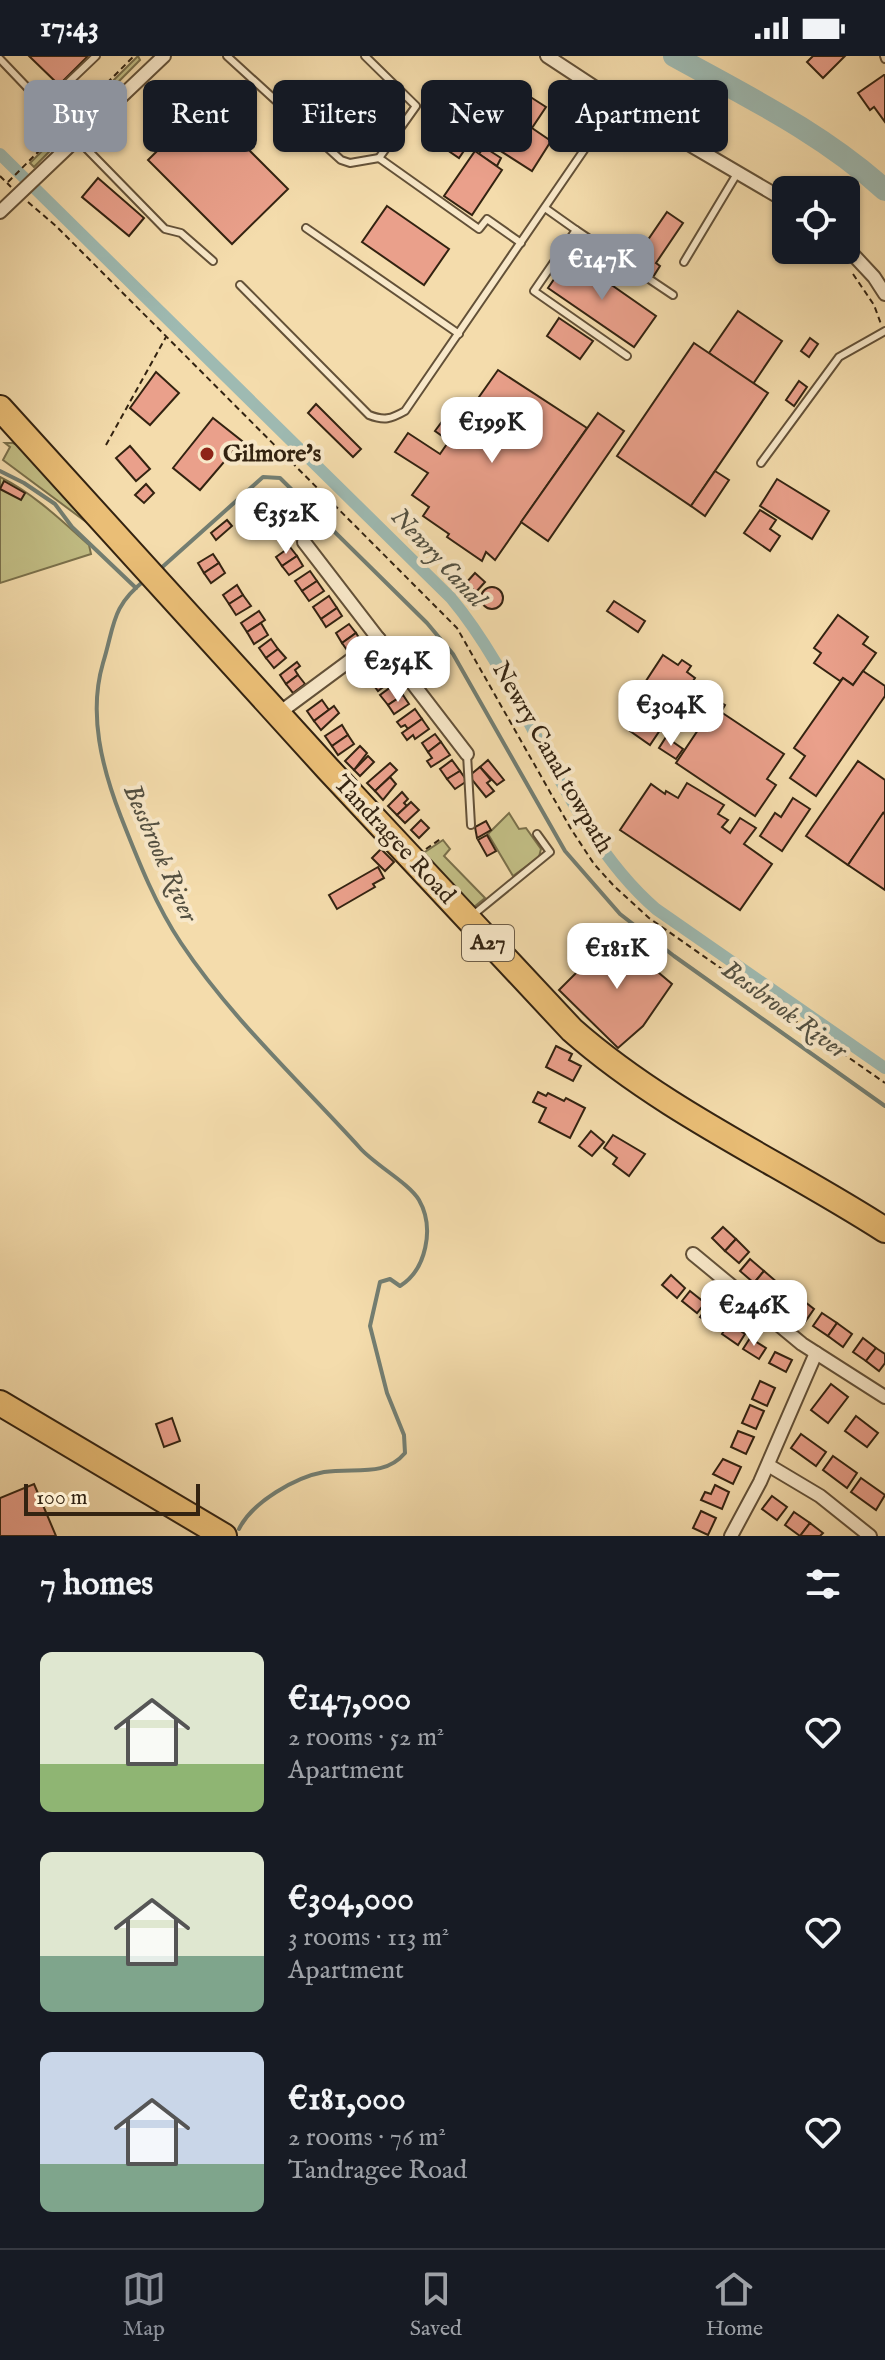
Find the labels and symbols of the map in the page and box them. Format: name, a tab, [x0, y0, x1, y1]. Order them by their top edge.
pin: €147K	[546, 234, 658, 302]
pin: €199K	[436, 397, 548, 465]
place label: Gilmore's	[223, 439, 322, 470]
marker: Gilmore's	[198, 445, 216, 463]
pin: €352K	[230, 488, 342, 556]
water label: Newry Canal	[383, 501, 494, 617]
pin: €254K	[342, 636, 454, 704]
street label: Newry Canal towpath	[485, 657, 620, 860]
pin: €304K	[615, 680, 727, 748]
street label: Tandragee Road	[326, 769, 462, 911]
water label: Bessbrook River	[115, 779, 206, 928]
pin: €181K	[561, 923, 673, 991]
road number: A27	[462, 925, 514, 961]
water label: Bessbrook River	[715, 953, 854, 1067]
pin: €246K	[698, 1280, 810, 1348]
scale bar	[24, 1480, 200, 1516]

